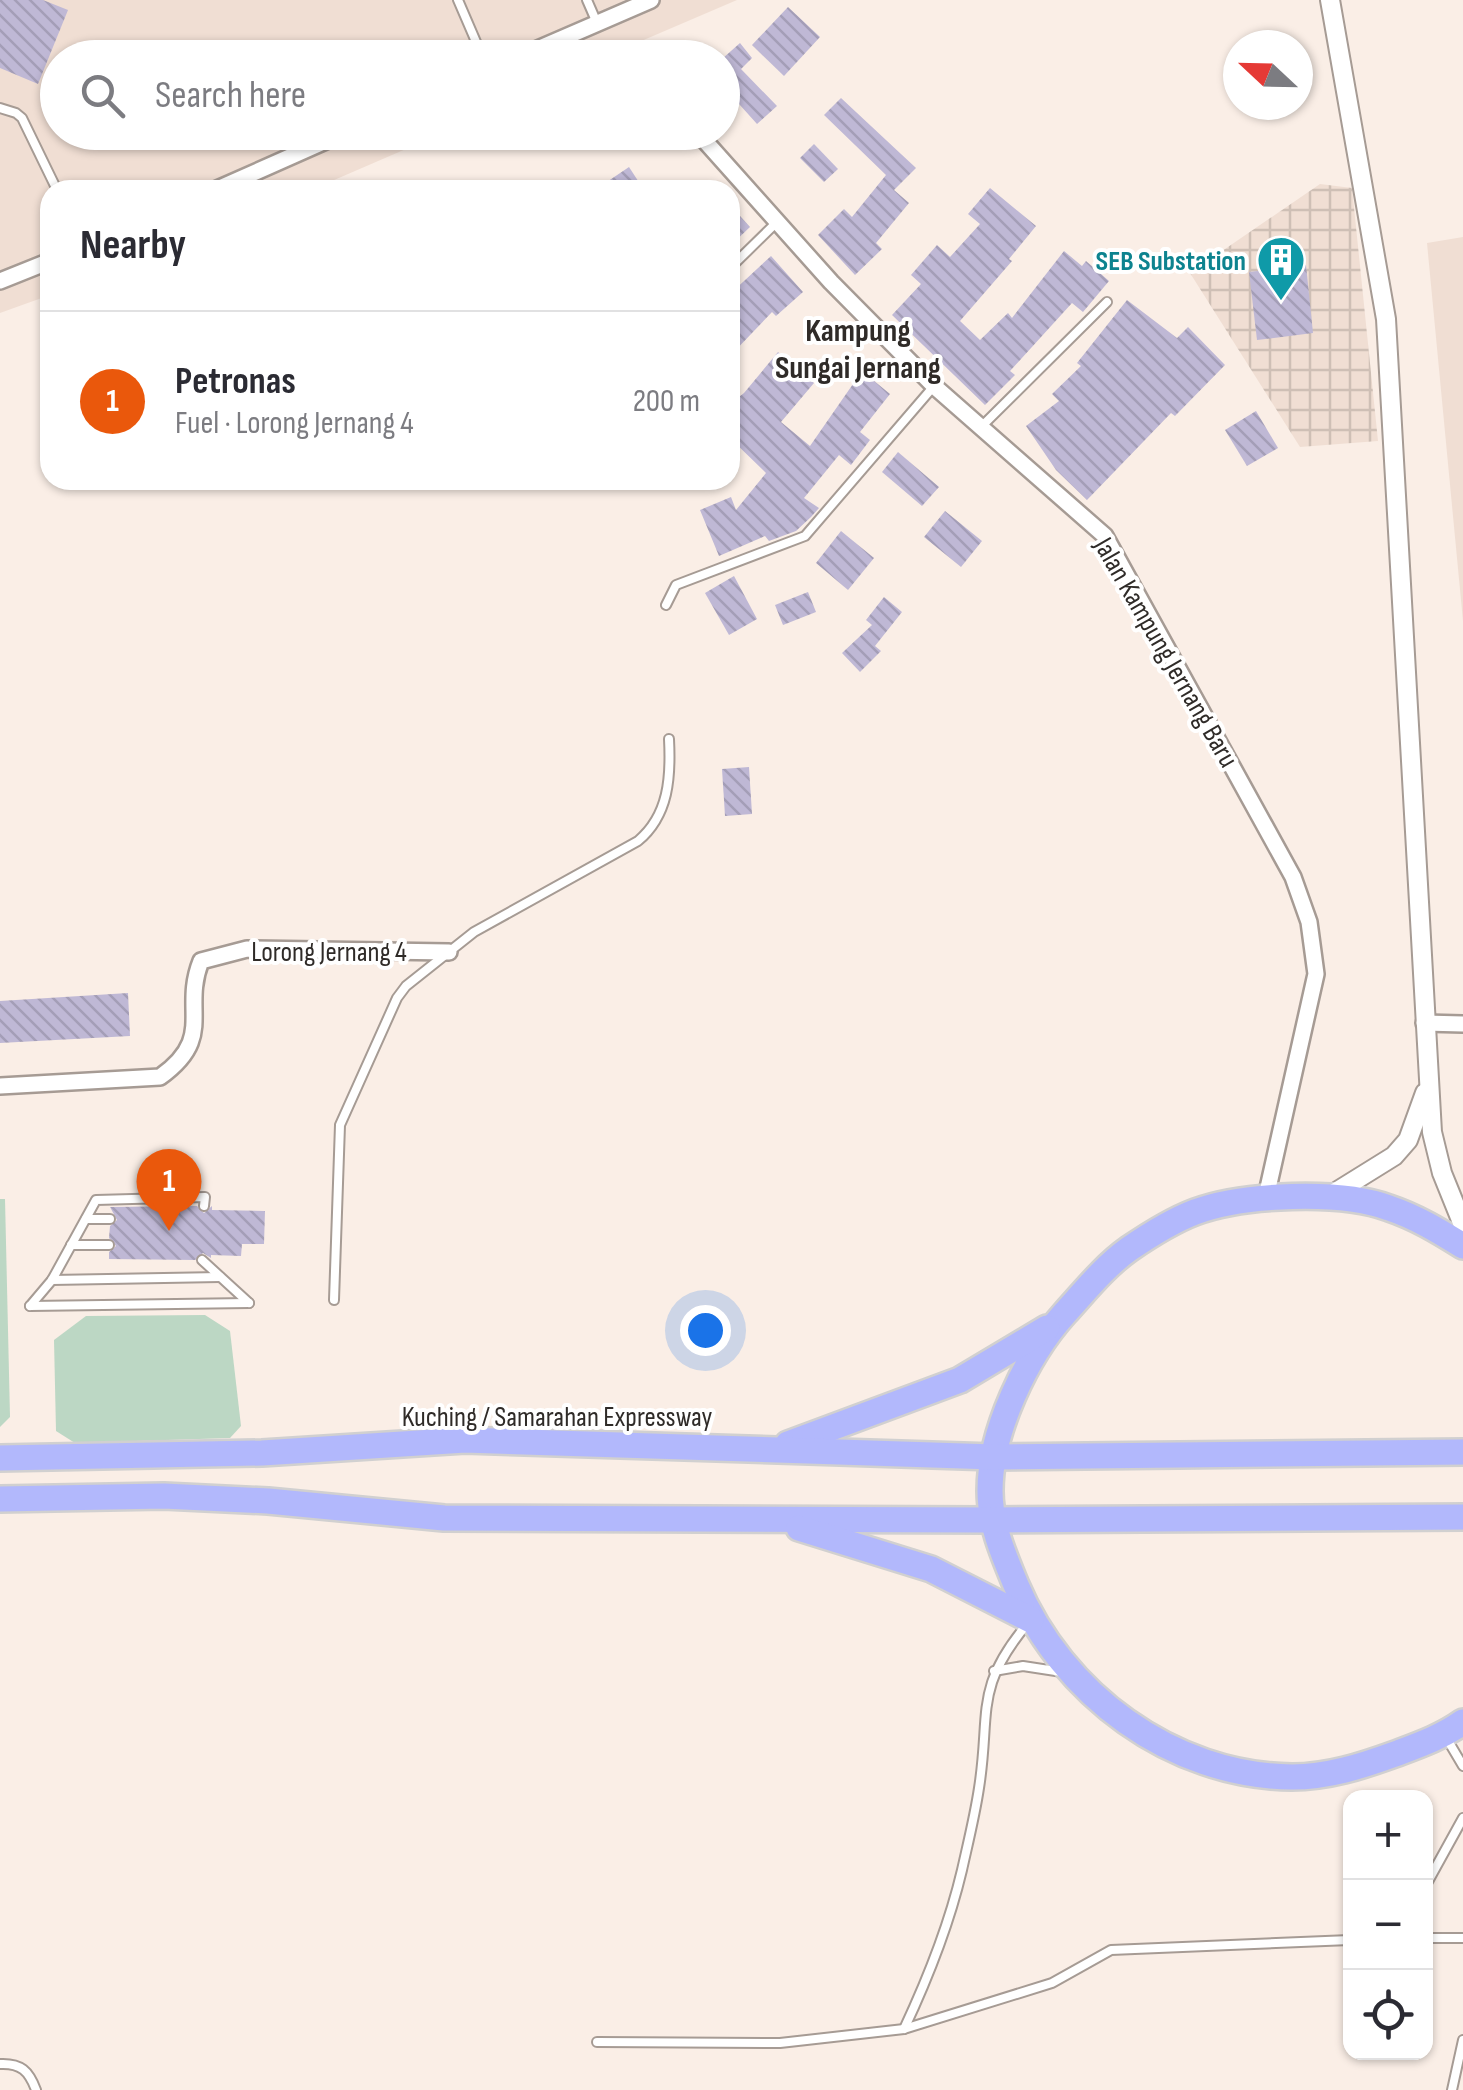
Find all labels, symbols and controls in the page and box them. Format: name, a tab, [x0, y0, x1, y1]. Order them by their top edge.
north arrow	[1223, 30, 1313, 120]
search box	[40, 40, 740, 150]
icon: search	[75, 68, 130, 123]
text: Search here	[155, 73, 306, 118]
text: Nearby	[80, 220, 186, 271]
building icon: SEB Substation	[1255, 234, 1307, 302]
place label: SEB Substation	[1096, 245, 1246, 278]
district label: Kampung Sungai Jernang	[775, 312, 941, 388]
text: Petronas	[175, 359, 296, 404]
text: 1	[106, 382, 119, 421]
text: 200 m	[633, 382, 700, 421]
text: Fuel · Lorong Jernang 4	[175, 404, 414, 443]
street label: Jalan Kampung Jernang Baru	[1086, 531, 1245, 773]
street label: Lorong Jernang 4	[251, 936, 407, 969]
pin: 1	[136, 1148, 202, 1231]
your location	[680, 1305, 731, 1356]
street label: Kuching / Samarahan Expressway	[402, 1401, 713, 1434]
map controls	[1343, 1790, 1433, 2060]
button: +	[1343, 1790, 1433, 1880]
button: −	[1343, 1880, 1433, 1970]
button: locate	[1343, 1970, 1433, 2060]

